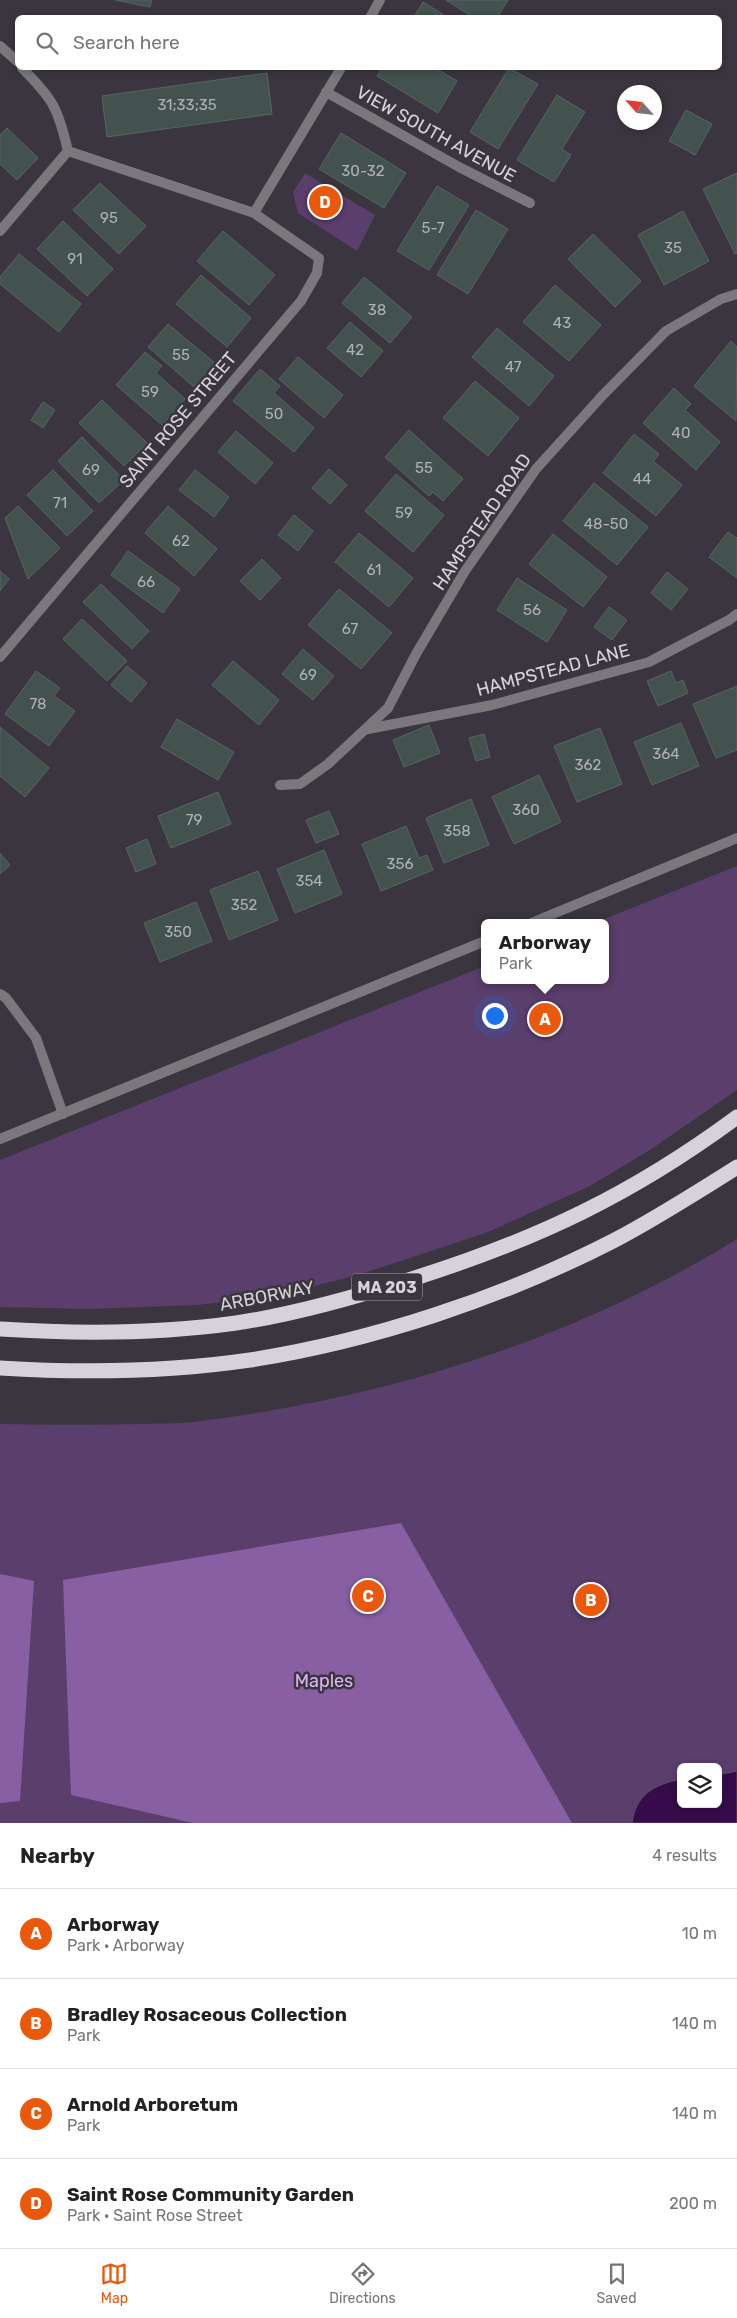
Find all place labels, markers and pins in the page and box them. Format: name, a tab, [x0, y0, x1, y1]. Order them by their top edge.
pin: D	[309, 183, 341, 221]
pin: A	[529, 1000, 561, 1038]
pin: C	[352, 1577, 384, 1615]
pin: B	[575, 1581, 607, 1619]

